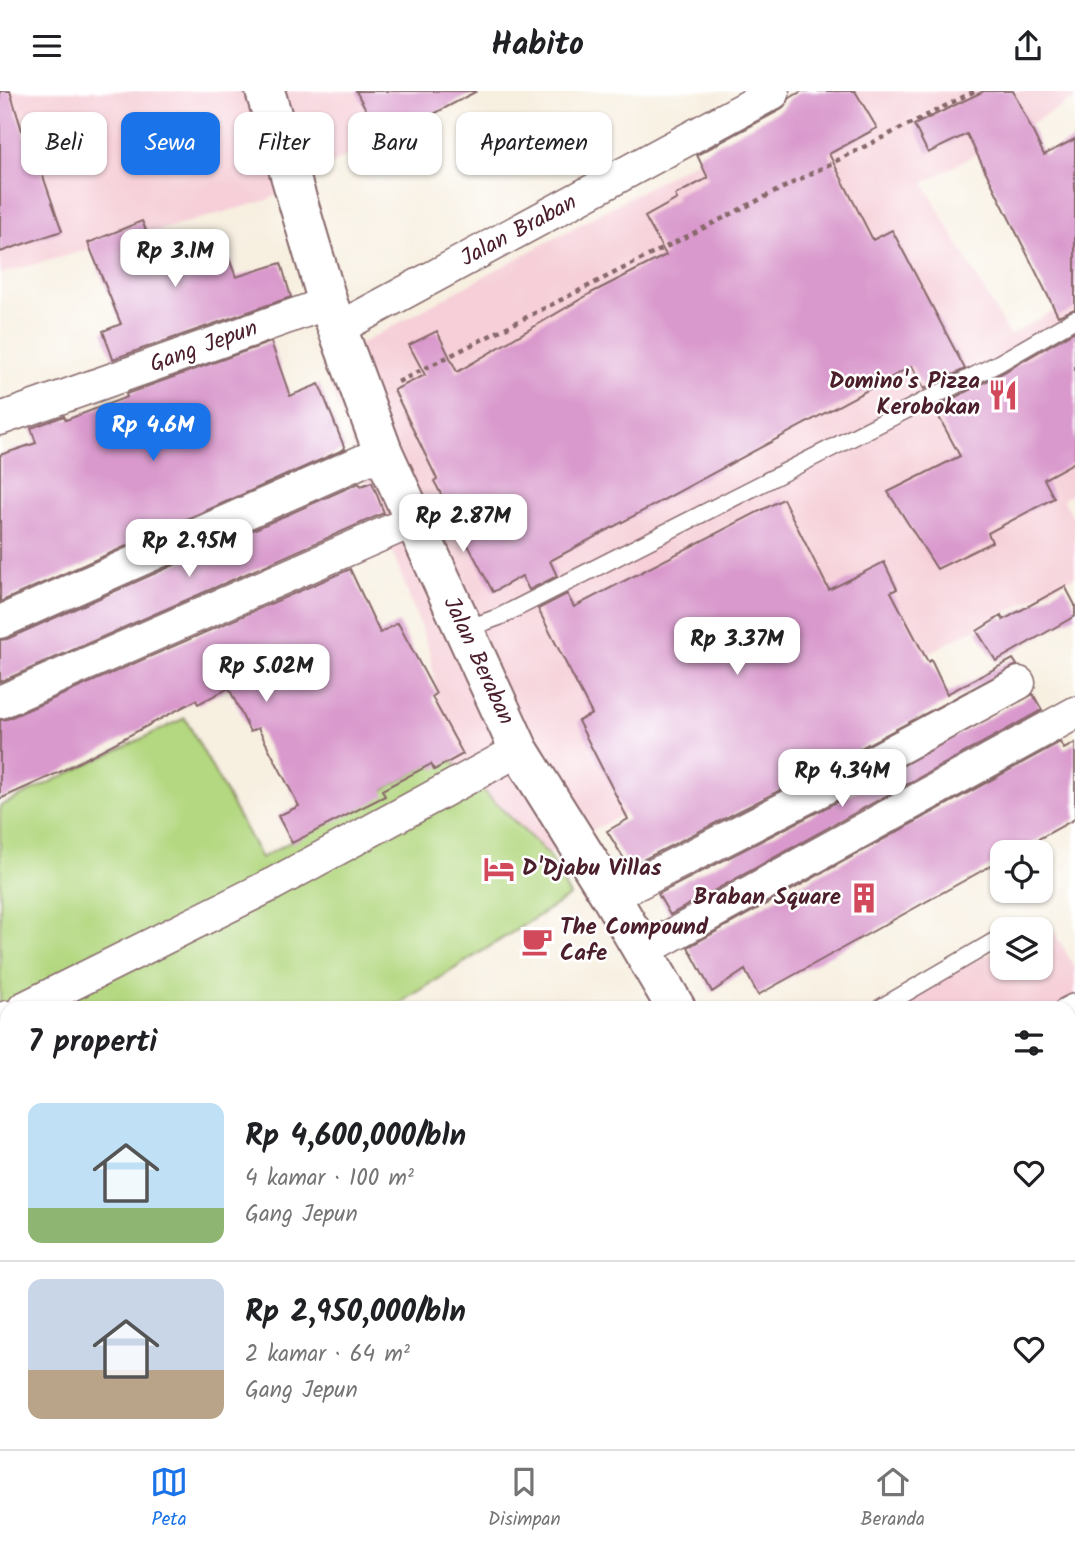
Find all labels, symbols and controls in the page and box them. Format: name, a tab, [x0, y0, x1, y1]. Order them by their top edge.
text: Habito	[491, 20, 584, 71]
icon: menu	[28, 27, 66, 65]
icon: share	[1009, 27, 1047, 65]
chip: Beli	[21, 112, 107, 175]
chip: Sewa	[121, 112, 220, 175]
chip: Filter	[234, 112, 334, 175]
chip: Baru	[348, 112, 442, 175]
chip: Apartemen	[456, 112, 612, 175]
street label: Jalan Braban	[454, 185, 584, 277]
pin: Rp 3.1M	[110, 229, 240, 289]
text: Rp 3.1M	[136, 234, 214, 270]
street label: Gang Jepun	[145, 311, 263, 383]
place label: Domino's Pizza Kerobokan	[829, 364, 980, 426]
restaurant icon: Domino's Pizza Kerobokan	[986, 378, 1020, 412]
pin: Rp 4.6M	[88, 403, 218, 463]
text: Rp 4.6M	[112, 408, 194, 444]
pin: Rp 2.87M	[391, 495, 535, 554]
text: Rp 2.87M	[415, 499, 511, 535]
pin: Rp 2.95M	[117, 519, 261, 579]
text: Rp 2.95M	[142, 524, 236, 560]
street label: Jalan Beraban	[433, 591, 523, 731]
pin: Rp 3.37M	[665, 617, 809, 677]
text: Rp 3.37M	[690, 622, 784, 658]
pin: Rp 5.02M	[194, 645, 338, 704]
text: Rp 5.02M	[219, 649, 313, 685]
pin: Rp 4.34M	[770, 749, 914, 809]
text: Rp 4.34M	[794, 754, 890, 790]
map controls	[990, 840, 1053, 980]
button: locate	[990, 840, 1053, 903]
place label: D'Djabu Villas	[522, 851, 662, 887]
hotel icon: D'Djabu Villas	[482, 852, 516, 886]
place label: Braban Square	[693, 880, 841, 916]
building icon: Braban Square	[847, 881, 881, 915]
place label: The Compound Cafe	[560, 910, 709, 972]
button: layers	[990, 917, 1053, 980]
cafe icon: The Compound Cafe	[520, 924, 554, 958]
text: 7 properti	[28, 1019, 157, 1067]
icon: filters	[1010, 1024, 1048, 1062]
text: Rp 4,600,000/bln	[245, 1113, 466, 1161]
icon: home	[84, 1131, 168, 1215]
icon: heart	[1010, 1154, 1048, 1192]
text: 4 kamar · 100 m²	[245, 1161, 414, 1197]
text: Gang Jepun	[245, 1197, 358, 1233]
text: Rp 2,950,000/bln	[245, 1289, 466, 1337]
icon: home	[84, 1307, 168, 1391]
icon: heart	[1010, 1330, 1048, 1368]
text: 2 kamar · 64 m²	[245, 1337, 410, 1373]
text: Gang Jepun	[245, 1373, 358, 1409]
tab: Peta	[150, 1463, 188, 1535]
tab: Disimpan	[488, 1463, 561, 1535]
tab: Beranda	[861, 1463, 925, 1535]

